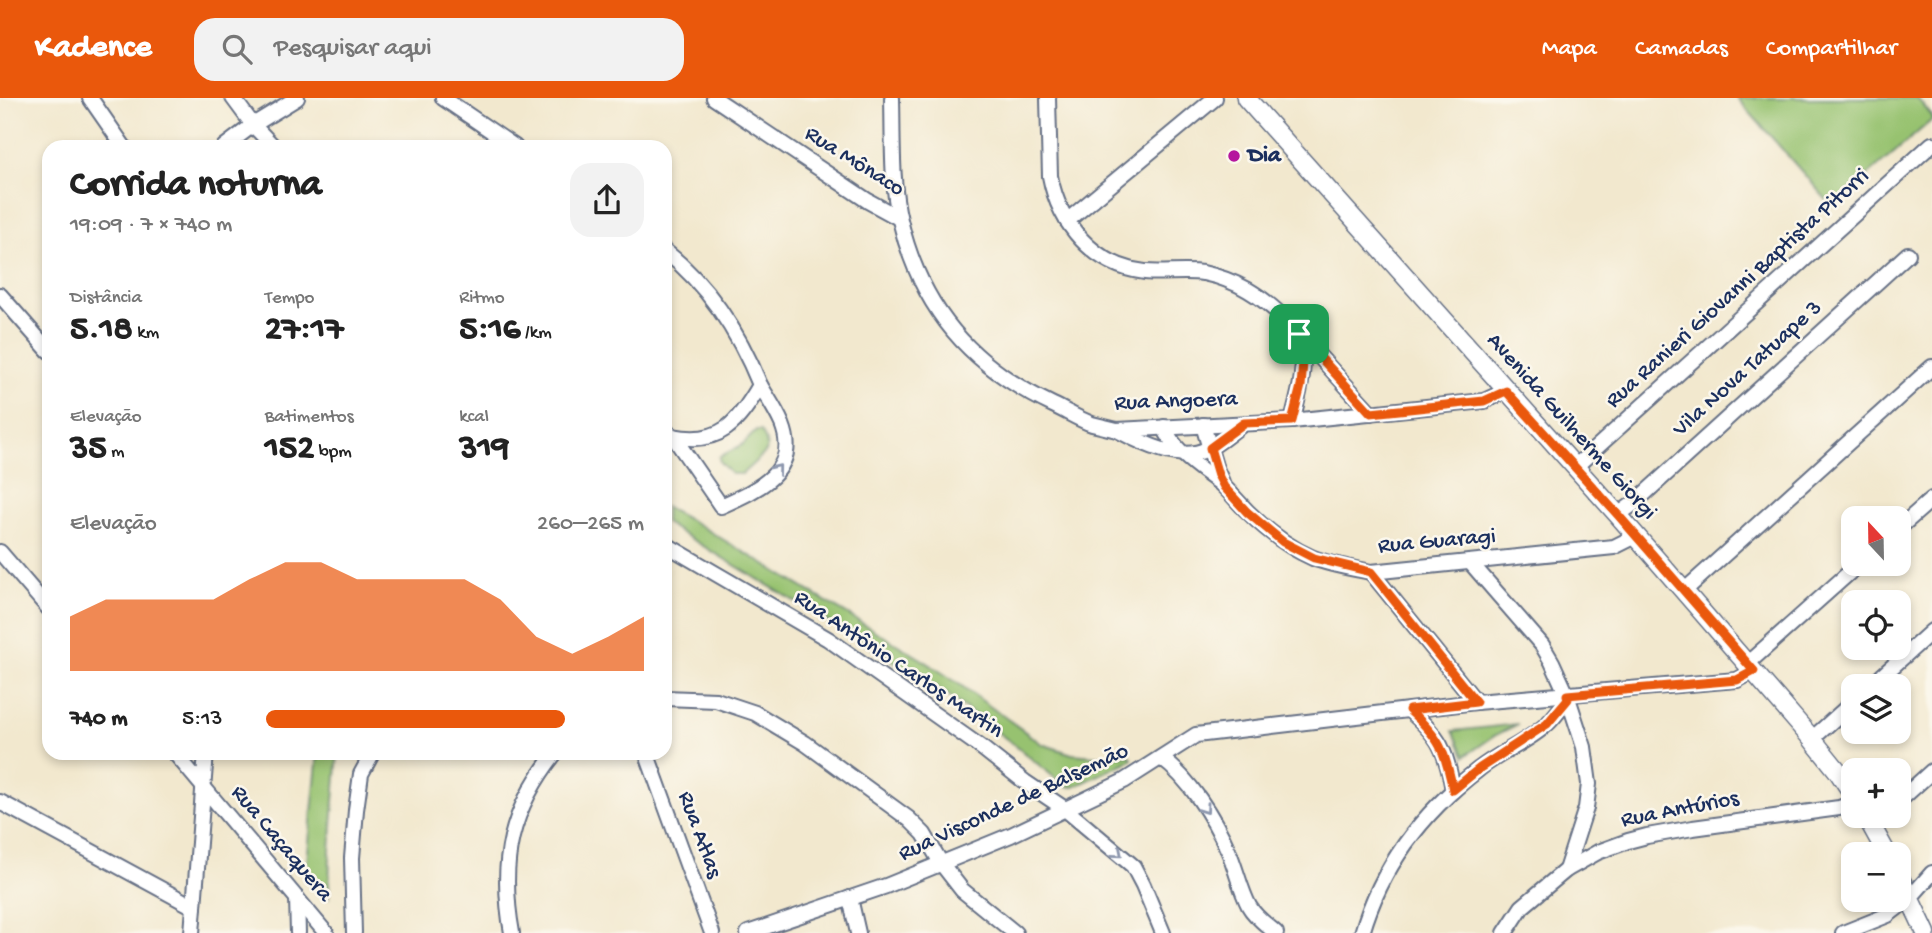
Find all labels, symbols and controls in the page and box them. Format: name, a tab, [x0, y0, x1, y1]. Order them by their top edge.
search box	[194, 18, 684, 81]
text: Kadence	[35, 30, 152, 68]
icon: search	[218, 30, 256, 68]
text: Pesquisar aqui	[274, 34, 432, 65]
text: Mapa	[1542, 35, 1597, 64]
text: Camadas	[1635, 35, 1728, 64]
text: Compartilhar	[1766, 35, 1897, 64]
street label: Rua Mônaco	[799, 121, 909, 203]
place label: Dia	[1246, 143, 1282, 170]
marker: Dia	[1226, 148, 1242, 164]
button: share	[570, 163, 644, 237]
street label: Rua Ranieri Giovanni Baptista Pitorri	[1601, 163, 1875, 415]
text: Corrida noturna	[70, 164, 322, 208]
text: 19:09 · 7 × 740 m	[70, 212, 232, 239]
text: Distância	[70, 287, 142, 310]
text: Tempo	[265, 287, 314, 310]
text: Ritmo	[459, 287, 505, 310]
street label: Vila Nova Tatuape 3	[1667, 295, 1828, 444]
pin	[1269, 304, 1329, 364]
text: 5.18	[70, 310, 133, 351]
text: 27:17	[265, 310, 343, 351]
text: 5:16	[459, 310, 521, 351]
icon: arrive	[1280, 315, 1318, 353]
text: km	[133, 322, 159, 345]
text: /km	[521, 322, 552, 345]
street label: Avenida Guilherme Giorgi	[1480, 328, 1662, 526]
street label: Rua Angoera	[1114, 386, 1239, 418]
text: Elevação	[70, 406, 142, 429]
text: Batimentos	[265, 406, 354, 429]
text: kcal	[459, 406, 489, 429]
text: 35	[70, 429, 107, 470]
text: 152	[265, 429, 314, 470]
text: 319	[459, 429, 509, 470]
text: m	[107, 441, 125, 464]
text: bpm	[314, 441, 352, 464]
one-way arrow	[769, 464, 782, 476]
north arrow	[1841, 506, 1911, 576]
map controls	[1841, 506, 1911, 912]
text: Elevação	[70, 511, 157, 538]
text: 260–265 m	[537, 511, 644, 538]
street label: Rua Guaragi	[1377, 523, 1497, 561]
street label: Rua Antônio Carlos Martin	[788, 585, 1008, 745]
button: locate	[1841, 590, 1911, 660]
button: layers	[1841, 674, 1911, 744]
text: 740 m	[70, 706, 128, 733]
text: 5:13	[182, 706, 223, 733]
street label: Rua Visconde de Balsemão	[895, 738, 1133, 868]
button: +	[1841, 758, 1911, 828]
street label: Rua Caçaquera	[224, 780, 338, 909]
street label: Rua Antúrios	[1619, 785, 1742, 835]
street label: Rua Atlas	[671, 788, 727, 883]
one-way arrow	[1197, 801, 1209, 814]
button: −	[1841, 842, 1911, 912]
one-way arrow	[1109, 845, 1122, 857]

